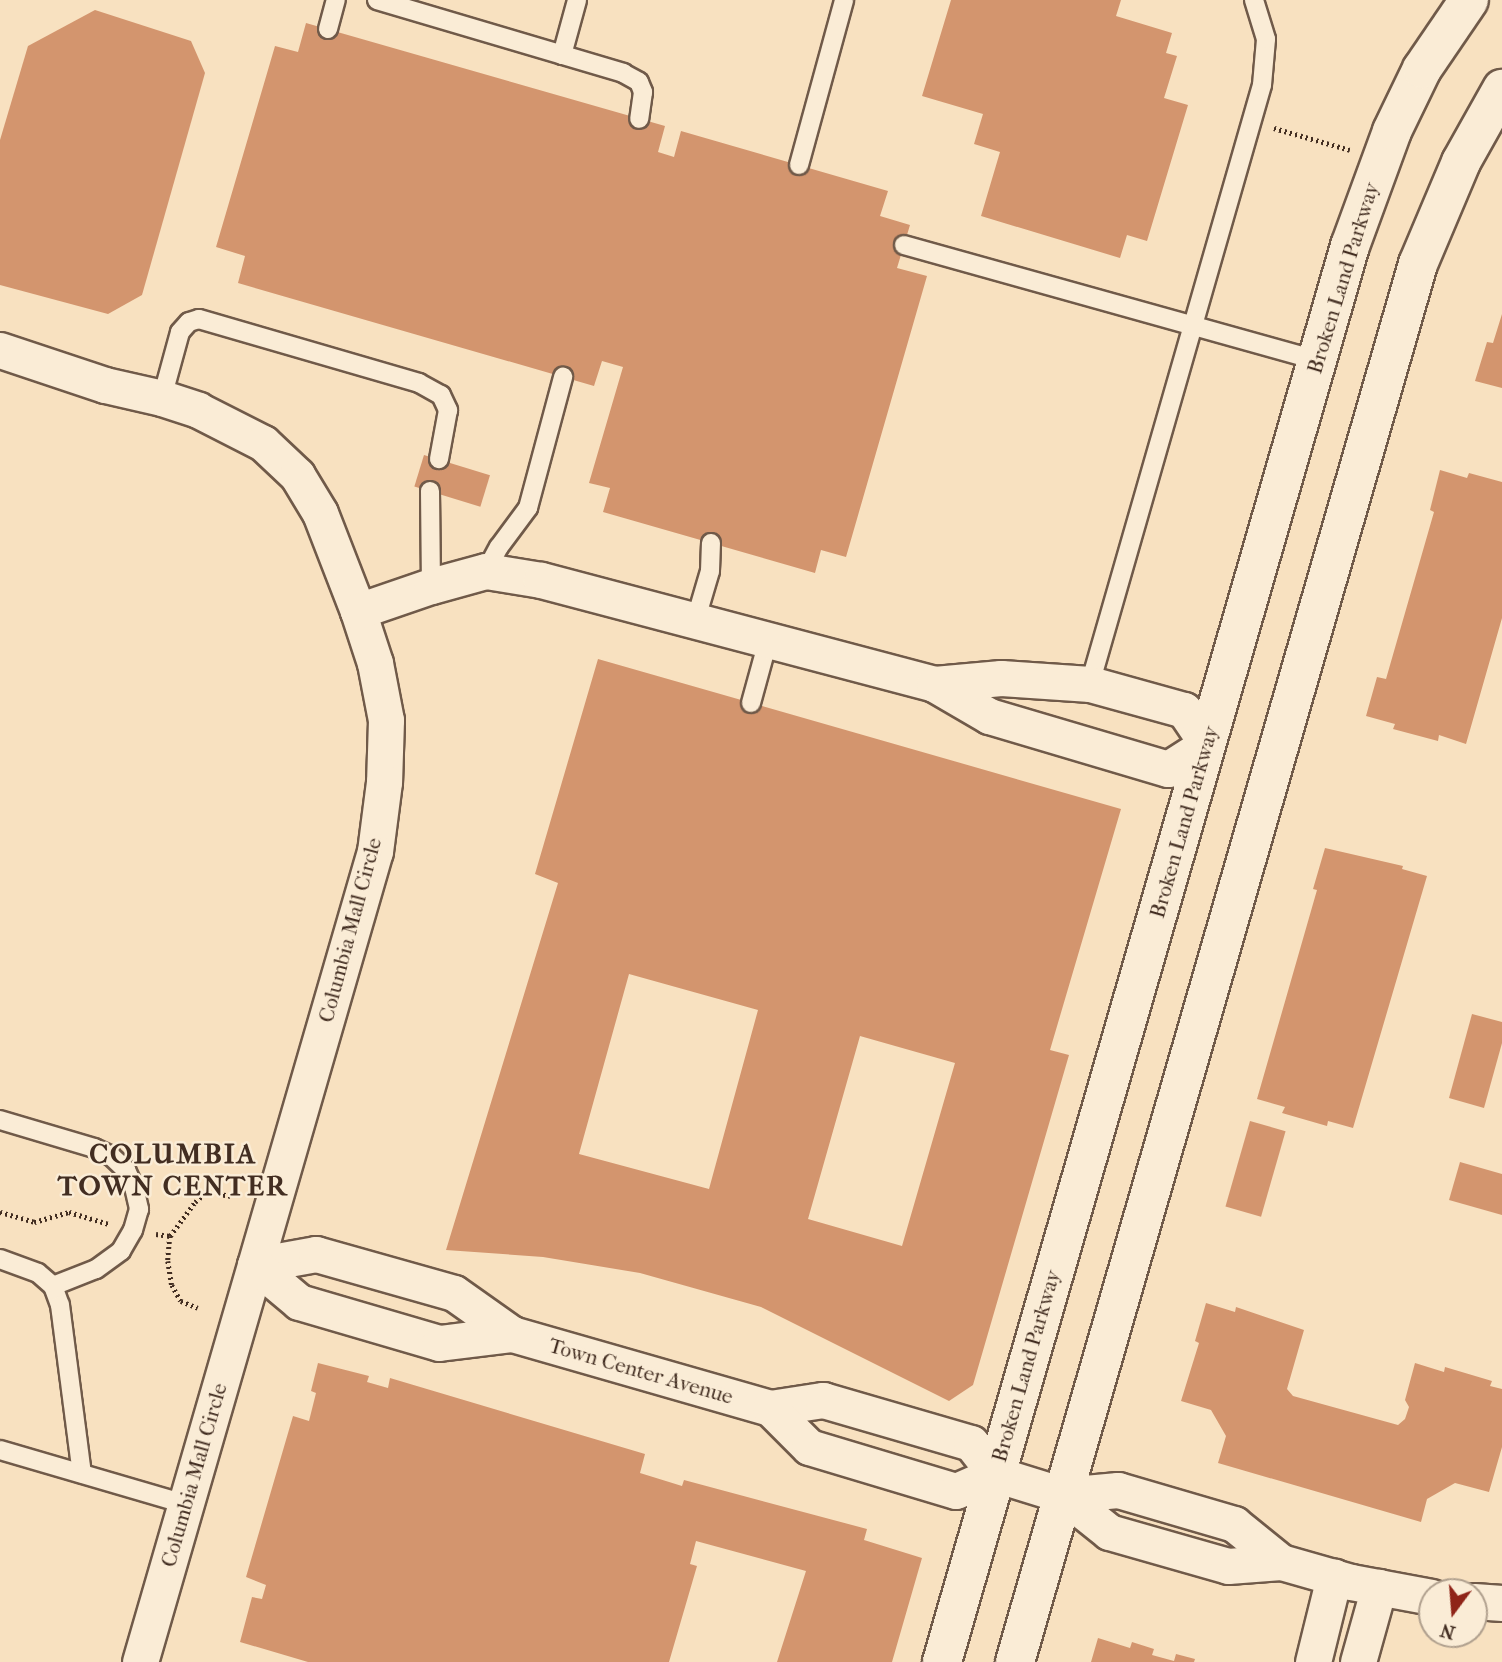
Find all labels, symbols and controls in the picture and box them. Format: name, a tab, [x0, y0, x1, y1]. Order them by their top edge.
street label: Broken Land Parkway	[1302, 179, 1384, 377]
street label: Broken Land Parkway	[1144, 723, 1224, 921]
street label: Columbia Mall Circle	[313, 835, 387, 1025]
district label: COLUMBIA TOWN CENTER	[59, 1137, 287, 1203]
street label: Broken Land Parkway	[986, 1267, 1066, 1465]
street label: Town Center Avenue	[546, 1333, 736, 1409]
street label: Columbia Mall Circle	[156, 1380, 232, 1570]
north arrow	[1418, 1578, 1488, 1648]
text: N	[1438, 1619, 1458, 1644]

